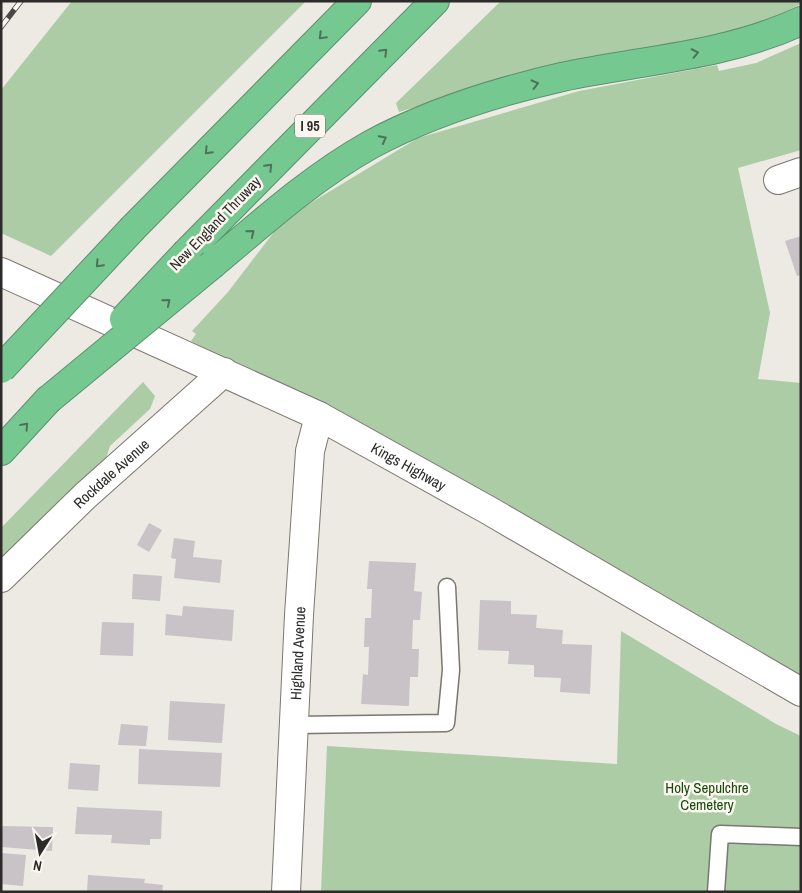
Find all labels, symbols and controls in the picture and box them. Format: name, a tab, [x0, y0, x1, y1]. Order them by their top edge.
one-way arrow	[319, 30, 328, 39]
one-way arrow	[378, 48, 387, 57]
one-way arrow	[690, 48, 699, 59]
one-way arrow	[531, 79, 540, 90]
road number: I 95	[295, 114, 325, 138]
one-way arrow	[377, 135, 386, 145]
one-way arrow	[205, 146, 214, 155]
one-way arrow	[264, 164, 273, 173]
street label: New England Thruway	[165, 171, 266, 275]
one-way arrow	[245, 229, 254, 238]
one-way arrow	[96, 258, 105, 267]
one-way arrow	[161, 299, 170, 308]
one-way arrow	[19, 422, 28, 431]
street label: Rockdale Avenue	[68, 433, 154, 513]
street label: Kings Highway	[368, 437, 451, 496]
street label: Highland Avenue	[285, 606, 310, 700]
park label: Holy Sepulchre Cemetery	[665, 777, 749, 815]
north arrow	[15, 828, 65, 878]
text: N	[32, 856, 43, 875]

